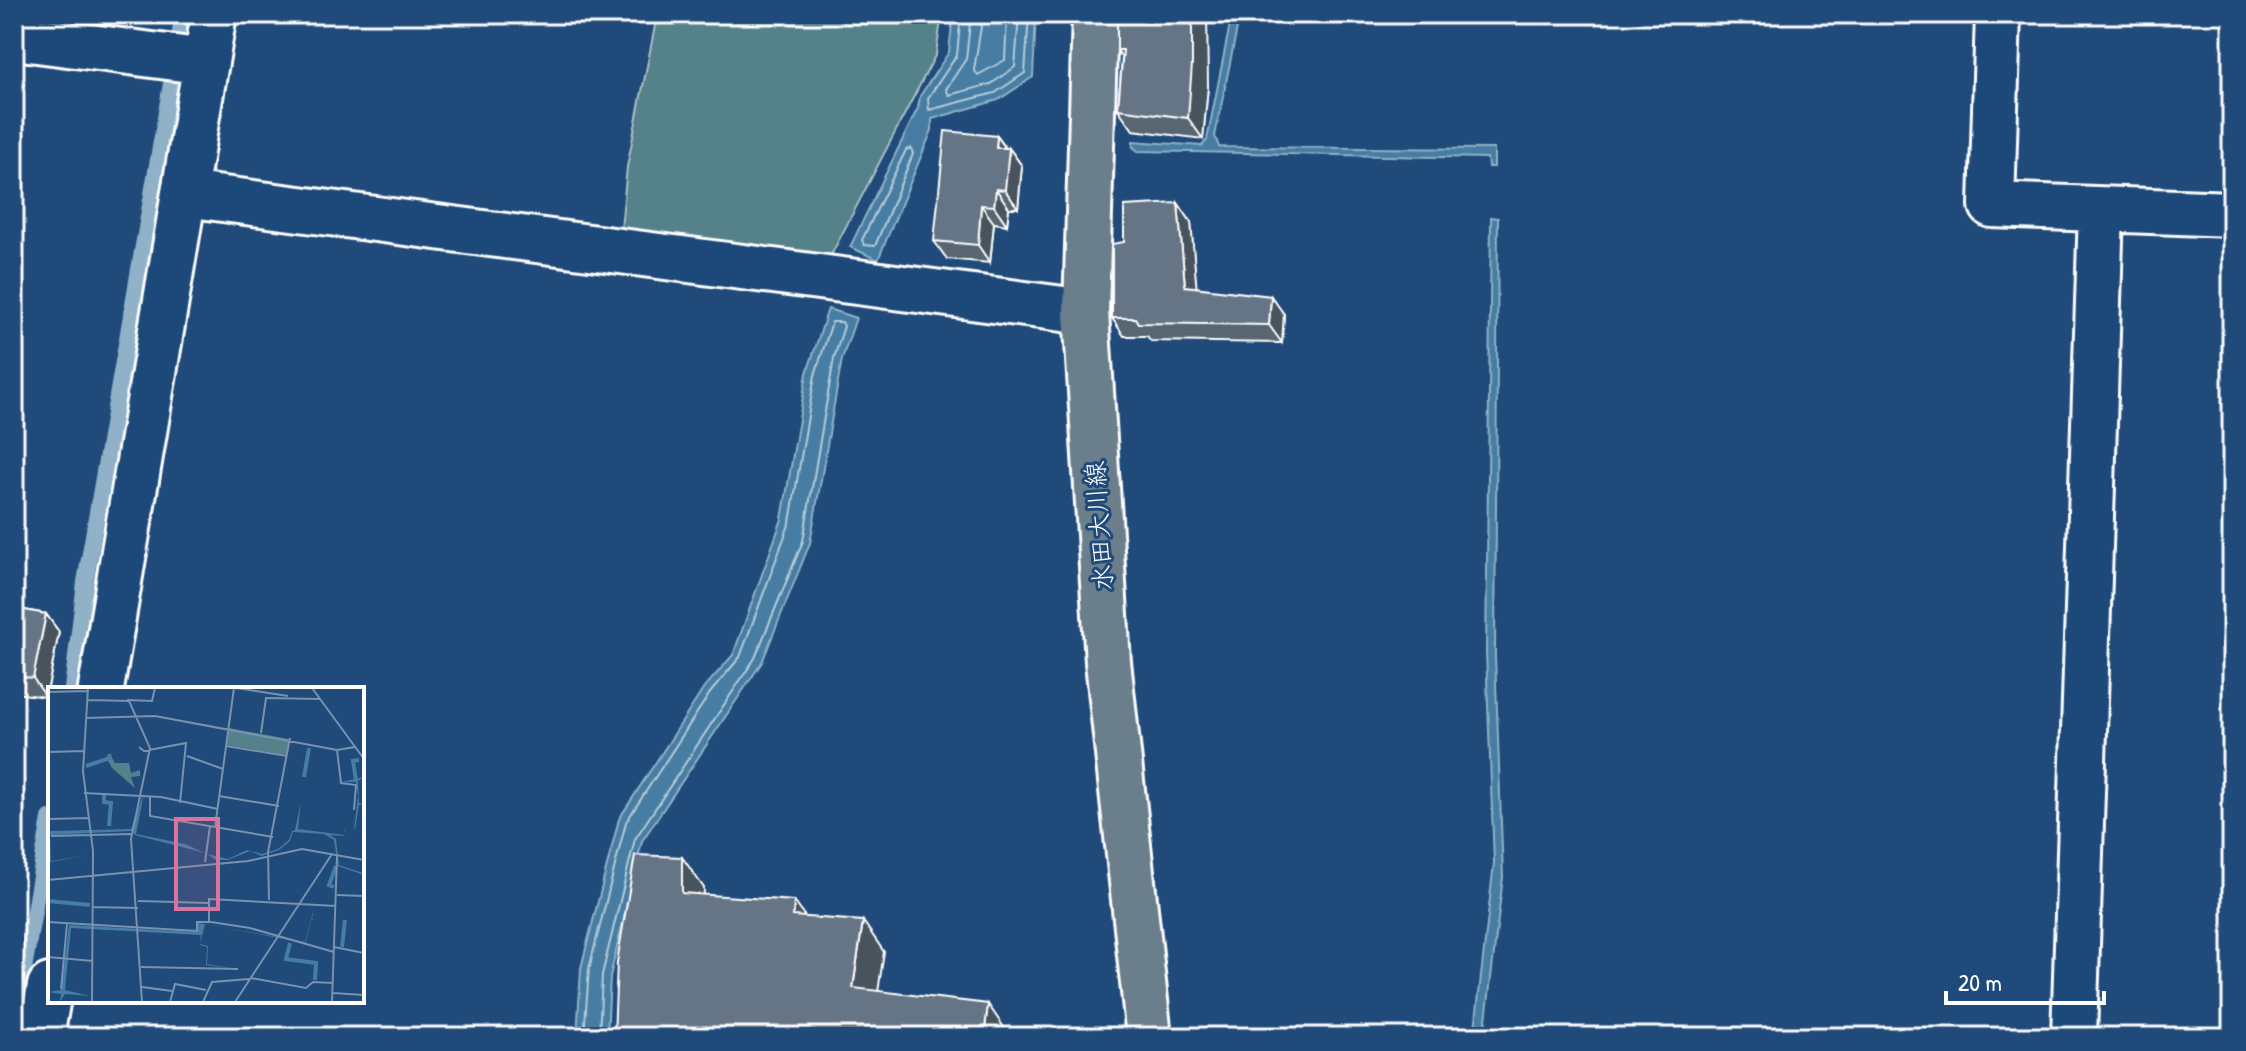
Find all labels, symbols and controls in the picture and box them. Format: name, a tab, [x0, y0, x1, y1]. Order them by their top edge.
street label: 水田大川線	[1077, 460, 1120, 592]
inset map	[48, 687, 364, 1003]
scale bar	[1946, 955, 2104, 1005]
text: 20 m	[1958, 966, 2002, 998]

